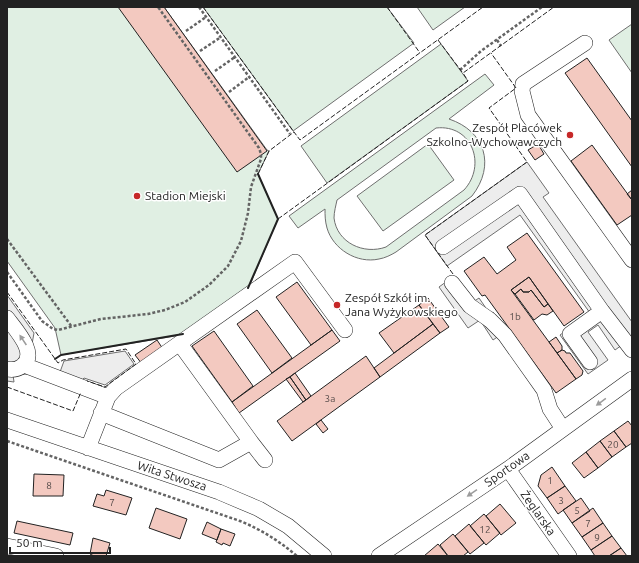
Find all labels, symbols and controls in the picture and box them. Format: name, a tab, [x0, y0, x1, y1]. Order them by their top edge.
place label: Zespół Placówek Szkolno-Wychowawczych	[426, 121, 562, 148]
marker: Zespół Placówek Szkolno-Wychowawczych	[565, 130, 575, 140]
place label: Stadion Miejski	[145, 189, 226, 202]
marker: Stadion Miejski	[132, 191, 142, 201]
place label: Zespół Szkół im. Jana Wyżykowskiego	[345, 291, 458, 318]
marker: Zespół Szkół im. Jana Wyżykowskiego	[332, 300, 342, 310]
house number: 1b	[509, 311, 521, 322]
one-way arrow	[19, 334, 26, 346]
house number: 3a	[325, 393, 335, 404]
one-way arrow	[595, 398, 606, 406]
house number: 20	[607, 439, 619, 450]
street label: Sportowa	[482, 448, 532, 489]
street label: Wita Stwosza	[136, 458, 208, 493]
house number: 1	[547, 475, 553, 486]
house number: 8	[46, 480, 52, 491]
street label: Żeglarska	[518, 488, 559, 538]
one-way arrow	[467, 489, 477, 497]
house number: 3	[558, 495, 564, 506]
house number: 7	[109, 497, 115, 508]
house number: 5	[574, 505, 580, 516]
house number: 7	[585, 518, 591, 529]
house number: 12	[479, 524, 491, 535]
scale bar	[10, 529, 110, 555]
house number: 9	[594, 532, 600, 543]
text: 50 m	[16, 536, 43, 549]

